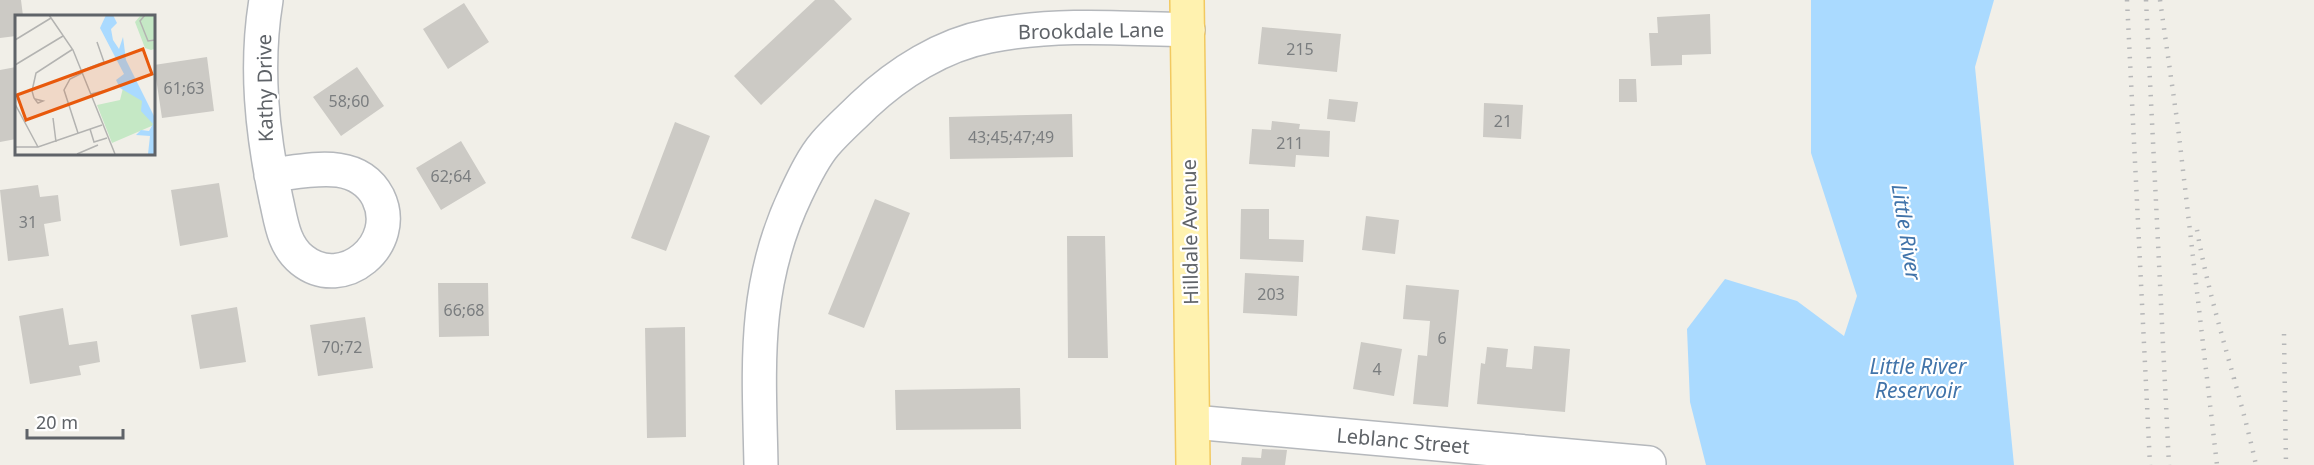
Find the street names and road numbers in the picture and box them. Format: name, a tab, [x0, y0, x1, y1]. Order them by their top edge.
street label: Brookdale Lane	[1018, 16, 1164, 45]
street label: Kathy Drive	[250, 34, 279, 142]
street label: Hilldale Avenue	[1175, 159, 1204, 305]
street label: Leblanc Street	[1335, 421, 1471, 460]

